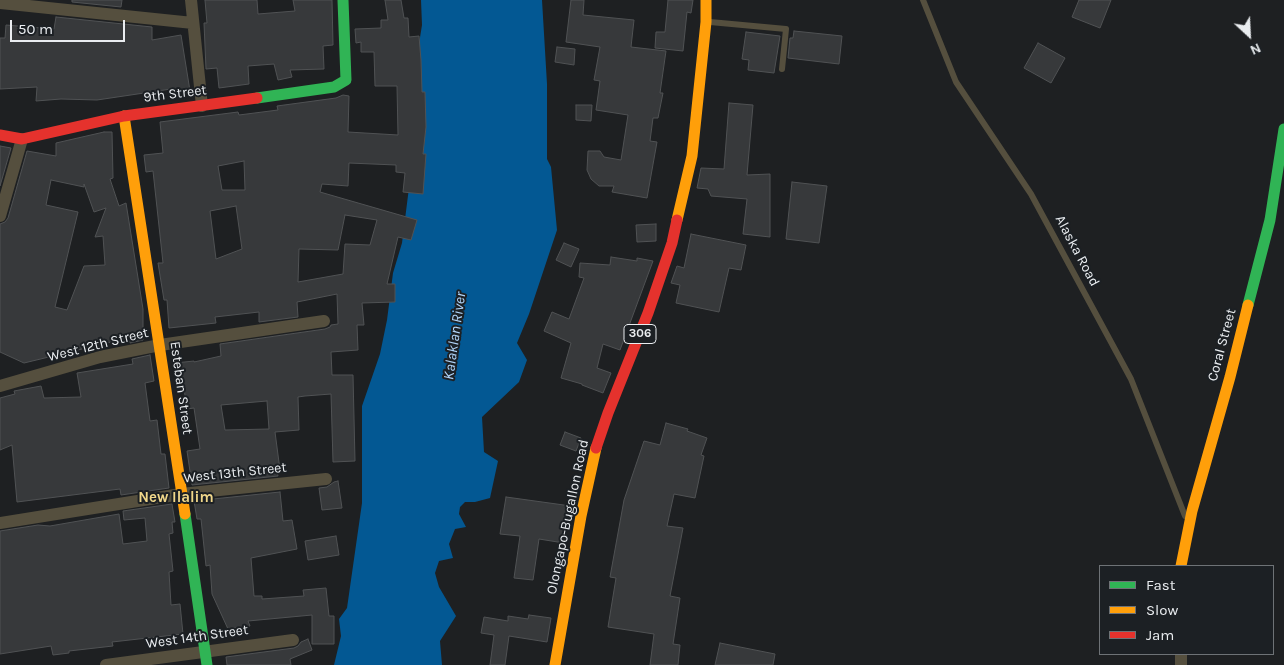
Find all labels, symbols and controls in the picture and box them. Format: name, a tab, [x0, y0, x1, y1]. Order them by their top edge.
scale bar	[12, 10, 128, 42]
north arrow	[1224, 10, 1274, 60]
text: 50 m	[18, 20, 53, 38]
text: N	[1247, 39, 1264, 59]
street label: 9th Street	[142, 82, 208, 106]
street label: Alaska Road	[1051, 213, 1103, 289]
water label: Kalaklan River	[440, 291, 470, 381]
street label: Coral Street	[1204, 307, 1240, 383]
street label: West 12th Street	[46, 324, 150, 366]
road number: 306	[624, 324, 656, 344]
street label: Esteban Street	[166, 340, 196, 436]
street label: Olongapo-Bugallon Road	[543, 438, 593, 596]
street label: West 13th Street	[183, 459, 287, 487]
district label: New Ilalim	[138, 489, 214, 507]
legend	[1099, 565, 1274, 655]
text: Fast	[1146, 576, 1175, 594]
text: Slow	[1146, 601, 1178, 619]
street label: West 14th Street	[145, 622, 249, 652]
text: Jam	[1146, 626, 1174, 644]

